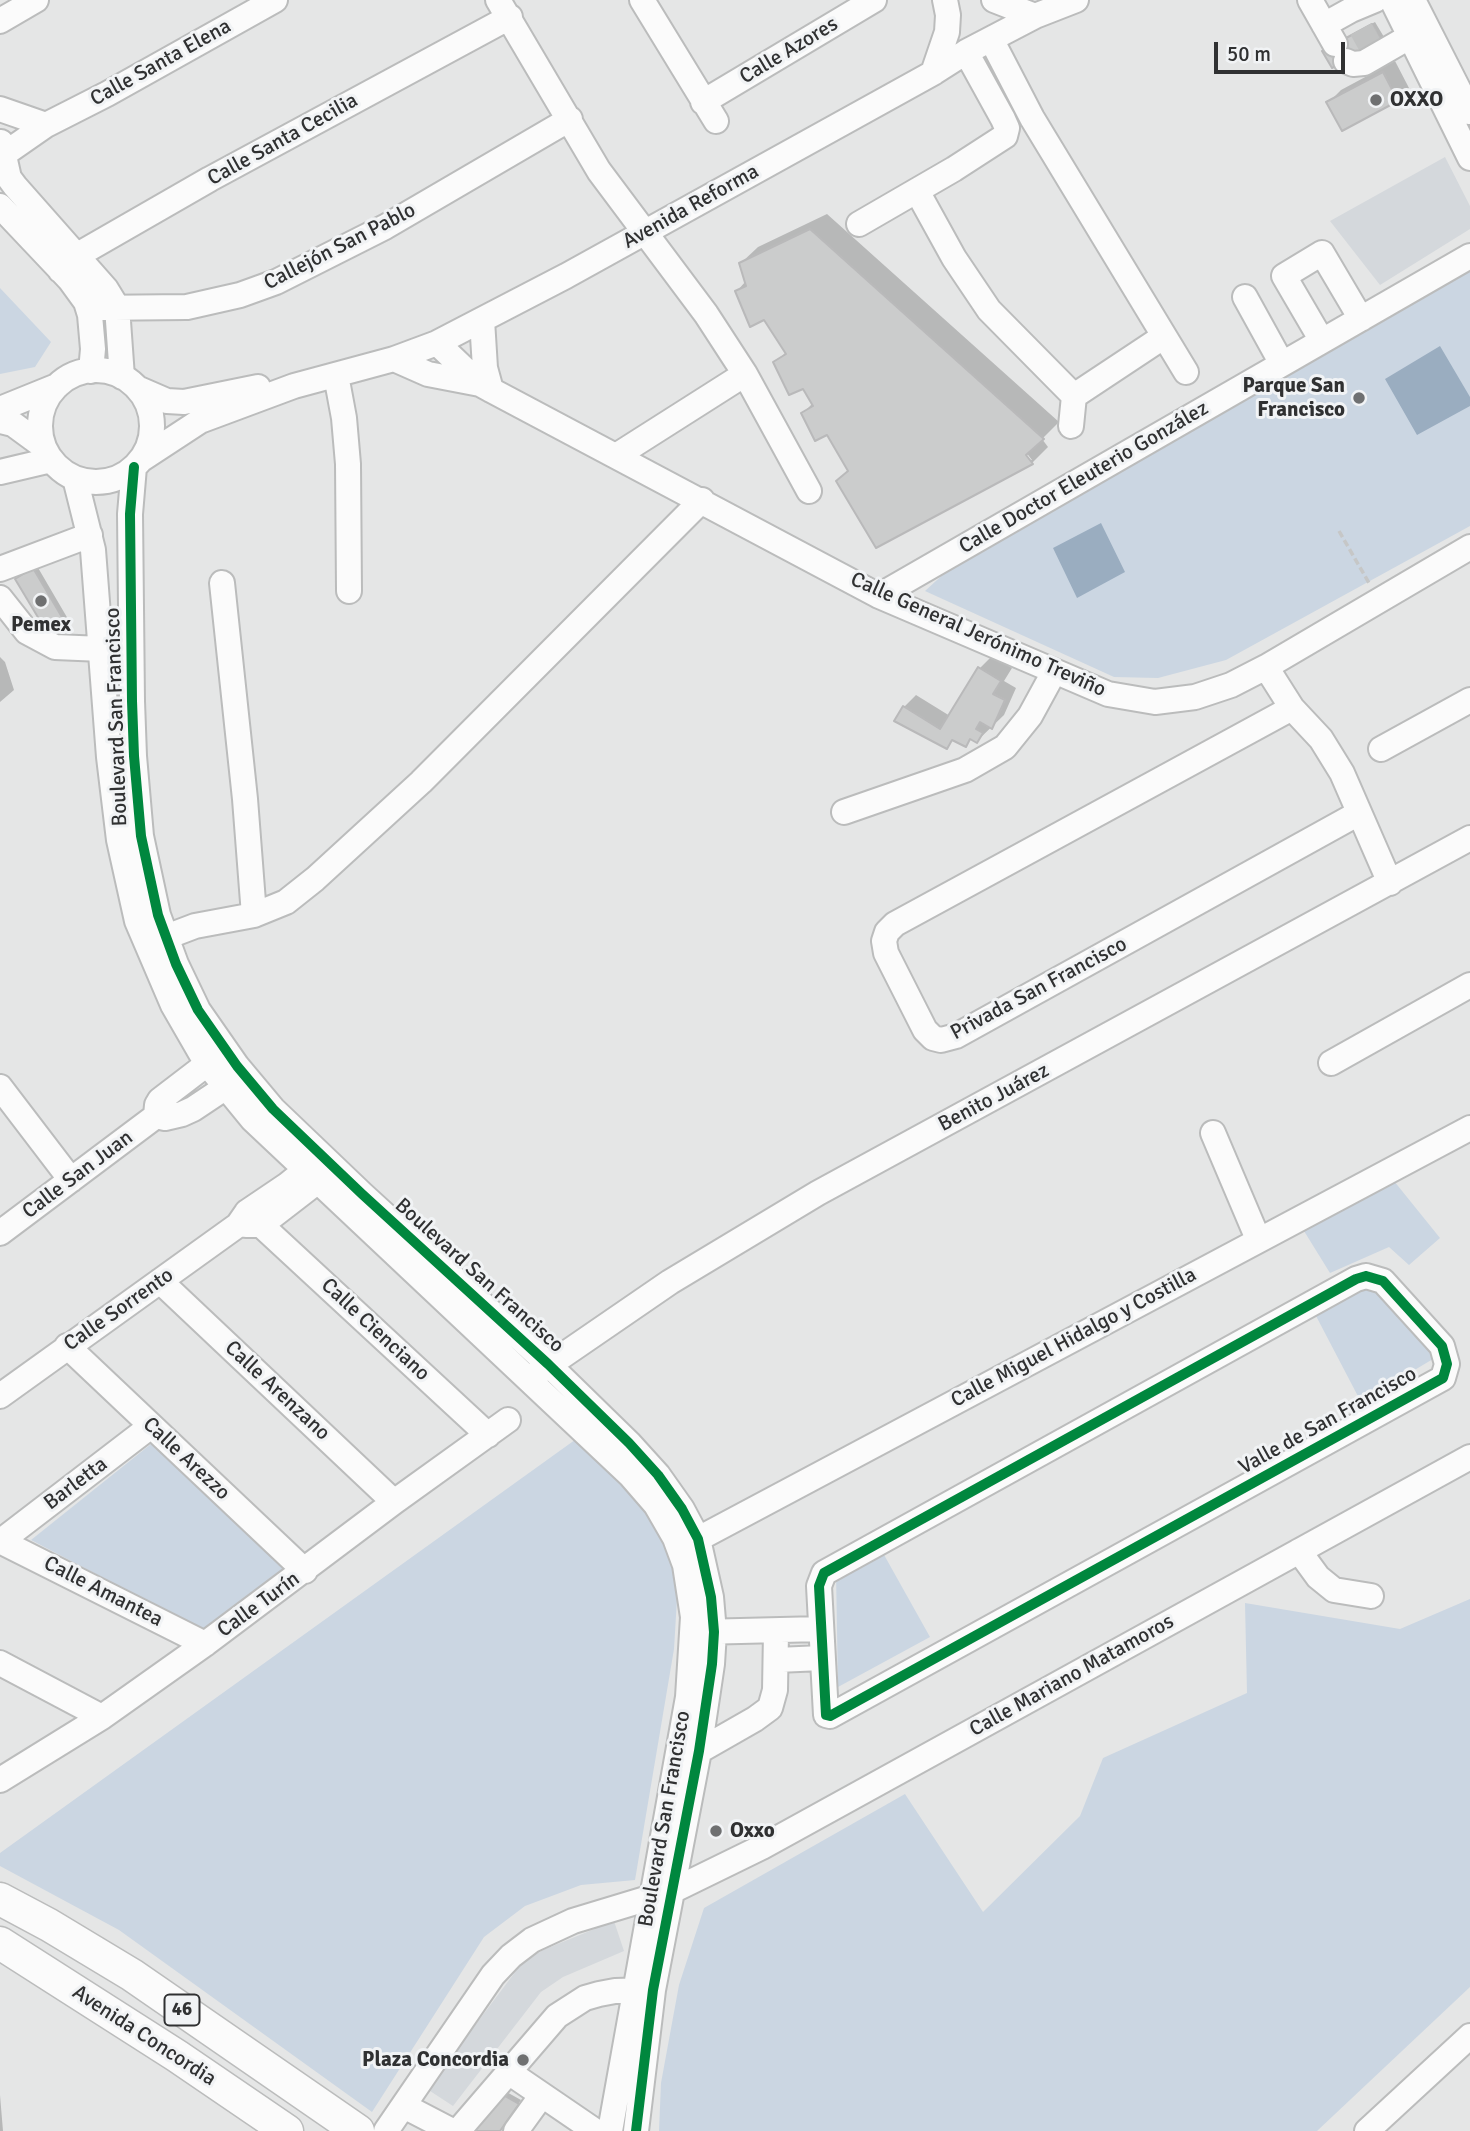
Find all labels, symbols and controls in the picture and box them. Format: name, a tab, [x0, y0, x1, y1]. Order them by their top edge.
street label: Calle Azores	[735, 12, 843, 90]
street label: Calle Santa Elena	[86, 14, 236, 112]
scale bar	[1218, 28, 1349, 72]
text: 50 m	[1227, 41, 1271, 67]
place label: OXXO	[1390, 87, 1443, 113]
street label: Calle Santa Cecilia	[203, 88, 363, 192]
marker: OXXO	[1368, 92, 1384, 108]
street label: Avenida Reforma	[619, 159, 763, 255]
street label: Callejón San Pablo	[260, 198, 420, 296]
place label: Parque San Francisco	[1242, 373, 1345, 423]
marker: Parque San Francisco	[1351, 390, 1367, 406]
street label: Calle Doctor Eleuterio González	[955, 396, 1213, 560]
street label: Calle General Jerónimo Treviño	[846, 567, 1110, 703]
marker: Pemex	[33, 593, 49, 609]
street label: Boulevard San Francisco	[101, 607, 133, 827]
place label: Pemex	[11, 612, 71, 638]
street label: Privada San Francisco	[947, 932, 1131, 1046]
street label: Benito Juárez	[934, 1058, 1054, 1138]
street label: Calle San Juan	[18, 1125, 138, 1225]
street label: Boulevard San Francisco	[389, 1193, 569, 1359]
street label: Calle Sorrento	[59, 1263, 179, 1357]
street label: Calle Miguel Hidalgo y Costilla	[947, 1263, 1201, 1413]
street label: Calle Cienciano	[315, 1273, 435, 1387]
street label: Calle Arenzano	[219, 1336, 335, 1446]
street label: Valle de San Francisco	[1235, 1362, 1421, 1480]
street label: Calle Arezzo	[137, 1412, 235, 1506]
street label: Barletta	[39, 1452, 113, 1516]
street label: Calle Amantea	[39, 1551, 167, 1633]
street label: Calle Turín	[213, 1567, 305, 1643]
street label: Calle Mariano Matamoros	[965, 1609, 1179, 1743]
street label: Boulevard San Francisco	[634, 1709, 696, 1929]
place label: Oxxo	[730, 1818, 775, 1844]
marker: Oxxo	[708, 1823, 724, 1839]
street label: Avenida Concordia	[67, 1980, 221, 2092]
road number: 46	[164, 1994, 200, 2026]
place label: Plaza Concordia	[362, 2047, 509, 2073]
marker: Plaza Concordia	[515, 2052, 531, 2068]

